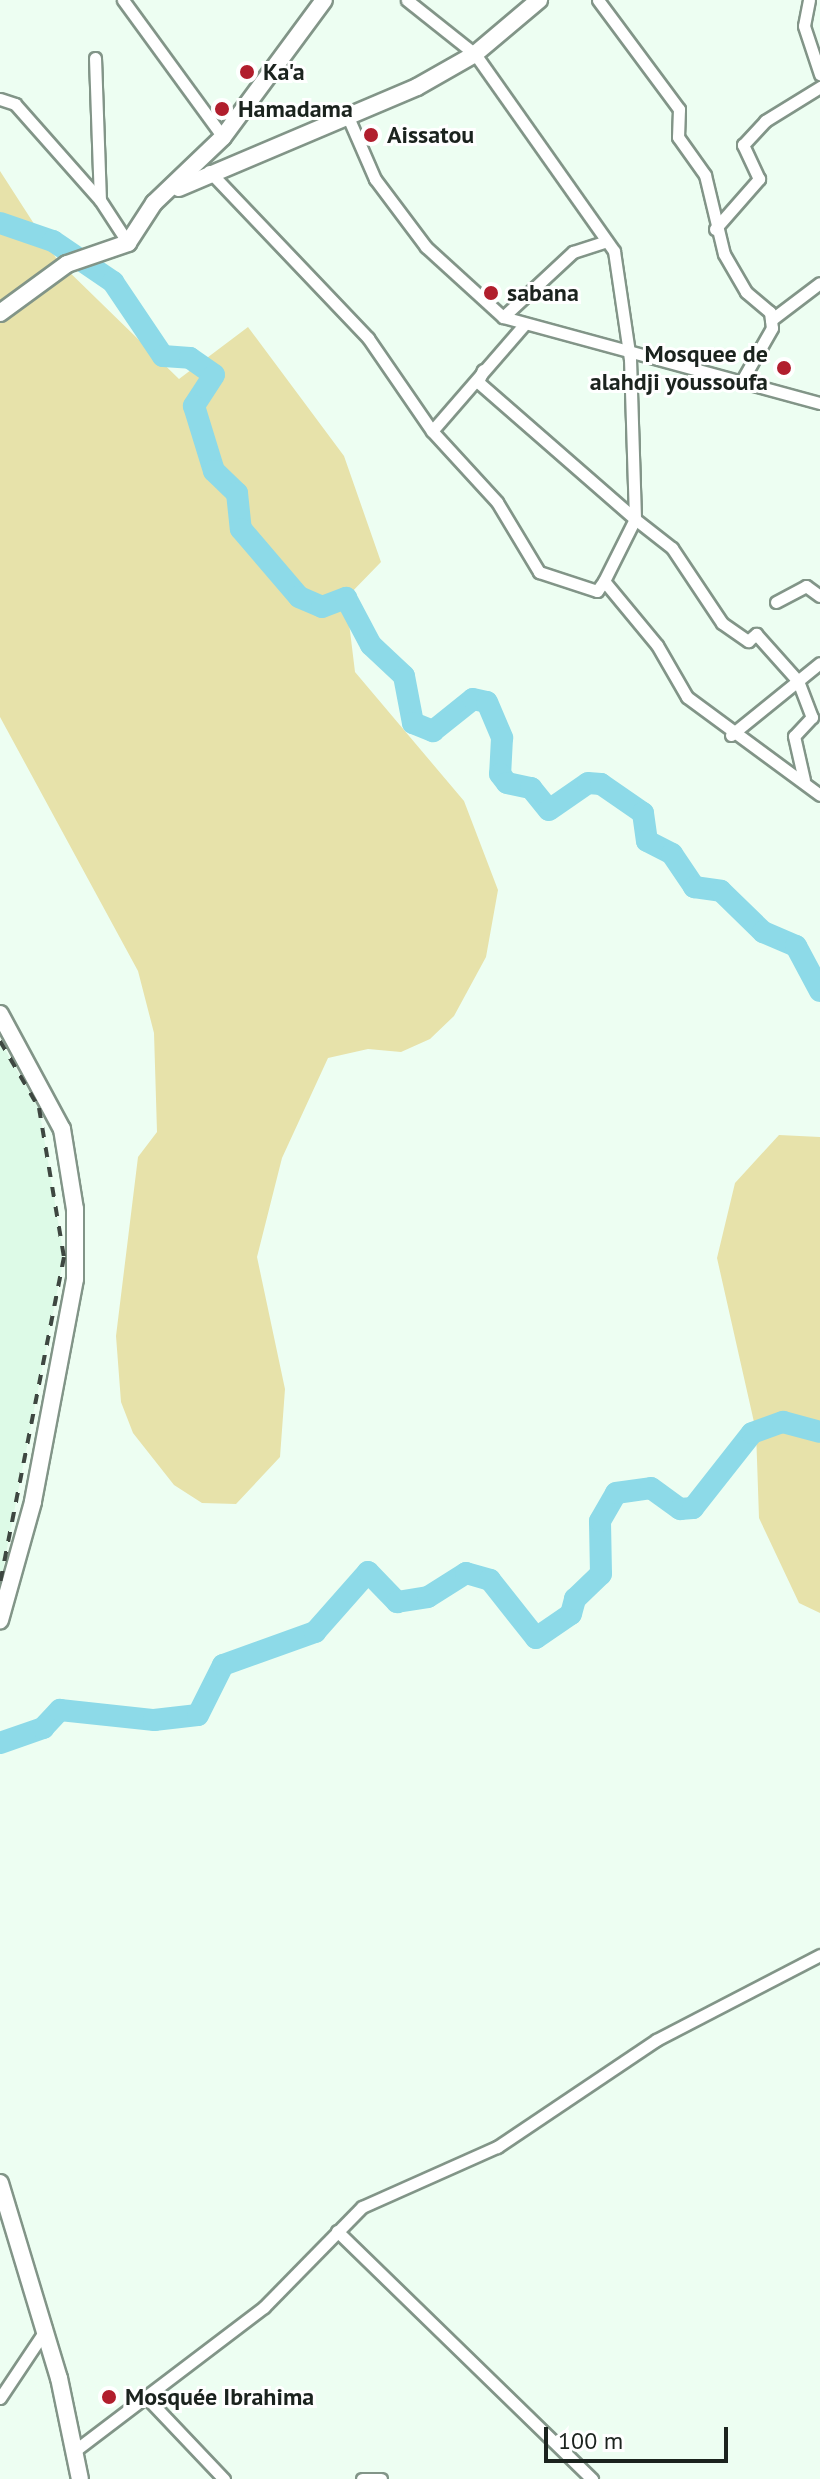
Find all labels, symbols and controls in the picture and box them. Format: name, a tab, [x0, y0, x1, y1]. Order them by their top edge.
place label: Ka'a	[263, 58, 305, 86]
marker: Ka'a	[238, 63, 256, 81]
place label: Hamadama	[238, 95, 353, 123]
marker: Hamadama	[213, 100, 231, 118]
place label: Aissatou	[387, 121, 474, 149]
marker: Aissatou	[362, 126, 380, 144]
place label: sabana	[507, 279, 579, 307]
marker: sabana	[482, 284, 500, 302]
place label: Mosquee de alahdji youssoufa	[589, 340, 768, 396]
marker: Mosquee de alahdji youssoufa	[775, 359, 793, 377]
place label: Mosquée Ibrahima	[125, 2383, 314, 2411]
marker: Mosquée Ibrahima	[100, 2388, 118, 2406]
scale bar	[548, 2411, 732, 2461]
text: 100 m	[558, 2425, 623, 2456]

